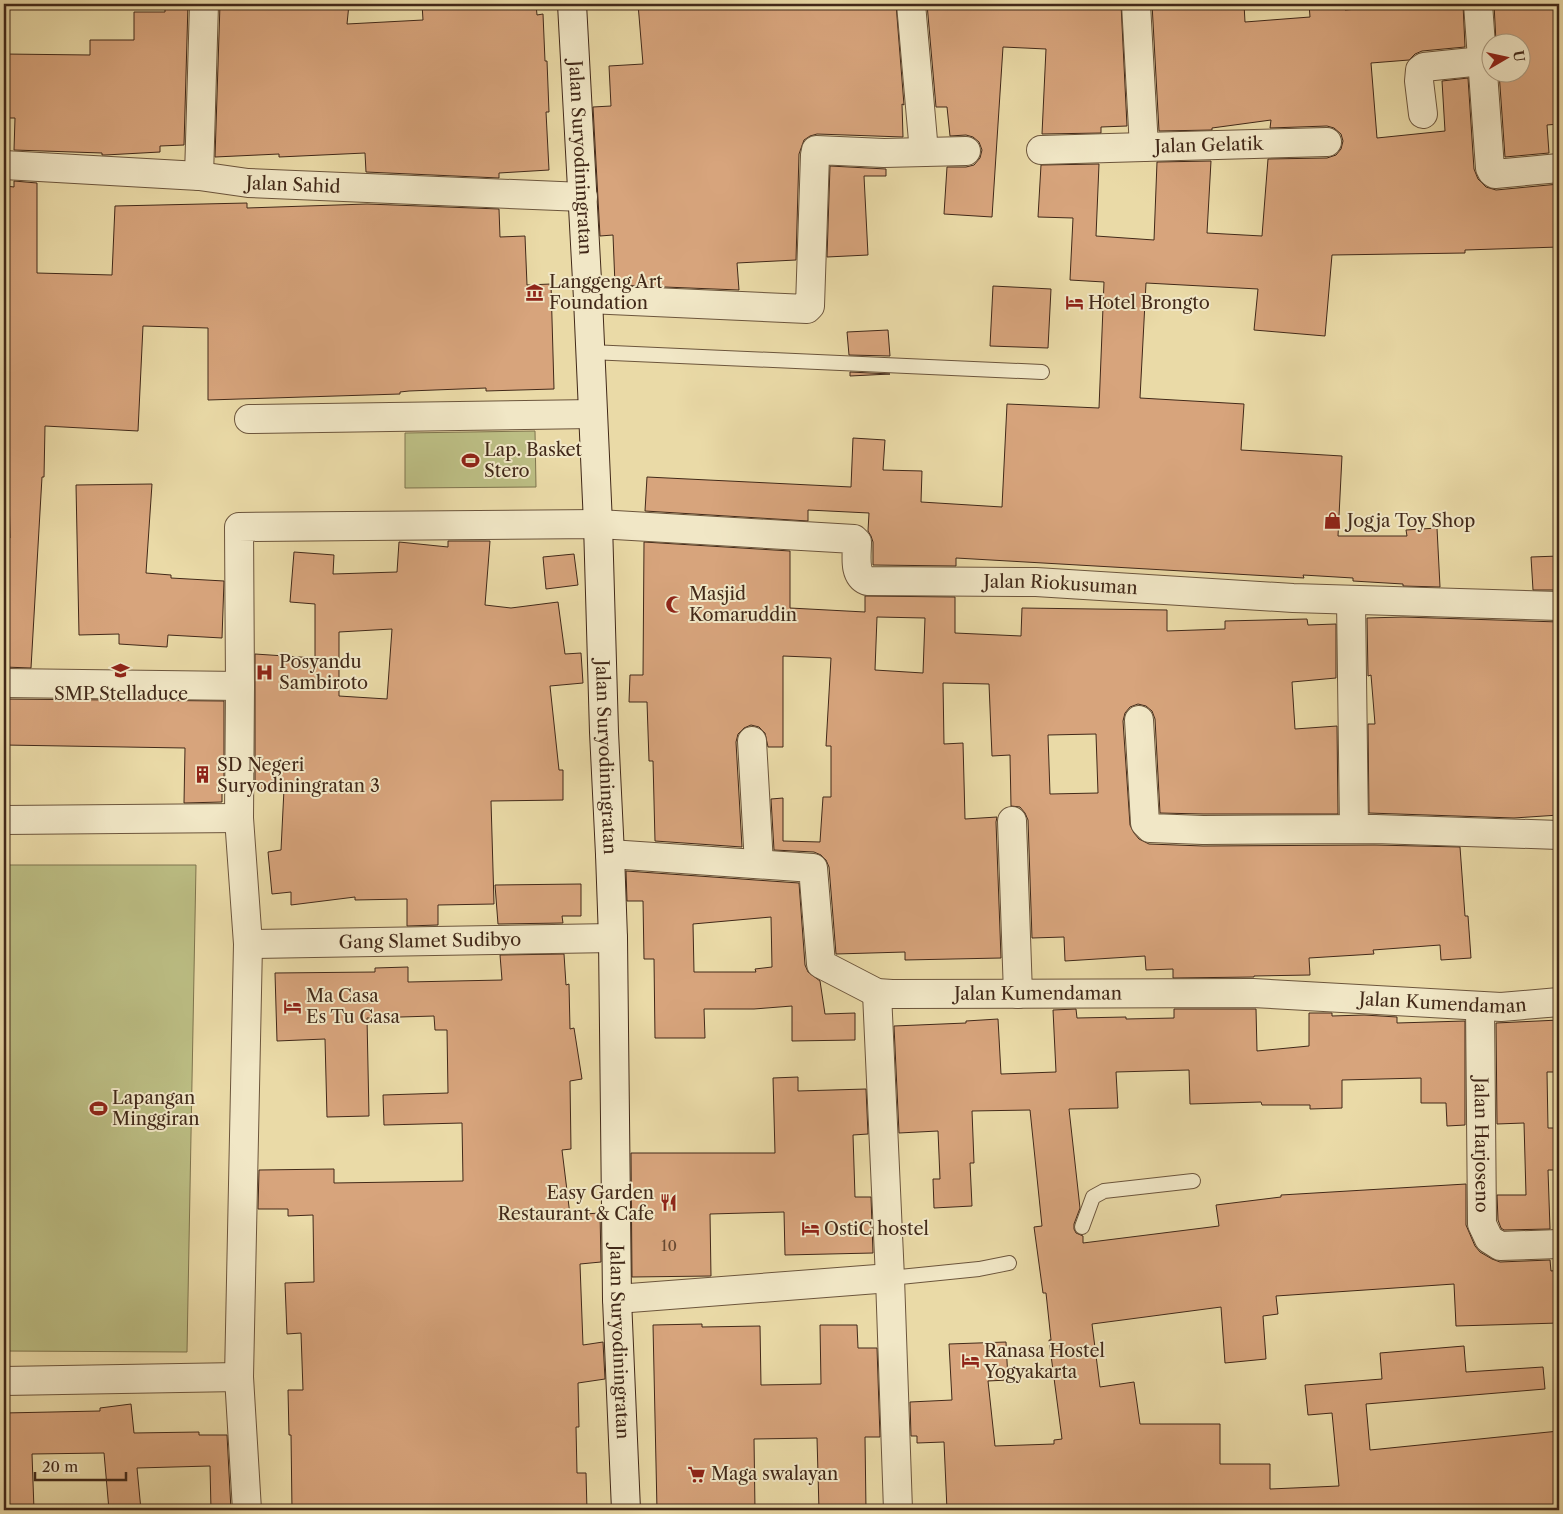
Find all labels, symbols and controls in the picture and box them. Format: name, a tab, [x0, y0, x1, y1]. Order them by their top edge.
north arrow	[1480, 32, 1530, 82]
text: U	[1509, 49, 1529, 64]
street label: Jalan Suryodiningratan	[564, 57, 597, 256]
street label: Jalan Gelatik	[1151, 133, 1265, 158]
street label: Jalan Sahid	[242, 172, 341, 198]
place label: Langgeng Art Foundation	[549, 271, 663, 314]
museum icon: Langgeng Art Foundation	[525, 282, 545, 302]
place label: Hotel Brongto	[1088, 292, 1210, 314]
hotel icon: Hotel Brongto	[1064, 293, 1084, 313]
place label: Lap. Basket Stero	[484, 439, 583, 482]
sports icon: Lap. Basket Stero	[460, 450, 480, 470]
place label: Jogja Toy Shop	[1344, 510, 1475, 532]
shop icon: Jogja Toy Shop	[1323, 511, 1343, 531]
street label: Jalan Riokusuman	[980, 571, 1138, 599]
place label: Masjid Komaruddin	[689, 583, 797, 626]
mosque icon: Masjid Komaruddin	[665, 594, 685, 614]
place label: Posyandu Sambiroto	[279, 651, 368, 694]
street label: Jalan Suryodiningratan	[591, 657, 621, 855]
school or university icon: SMP Stelladuce	[111, 661, 131, 681]
hospital icon: Posyandu Sambiroto	[255, 662, 275, 682]
place label: SMP Stelladuce	[54, 683, 188, 705]
place label: SD Negeri Suryodiningratan 3	[217, 754, 380, 797]
building icon: SD Negeri Suryodiningratan 3	[193, 765, 213, 785]
street label: Gang Slamet Sudibyo	[338, 929, 521, 954]
street label: Jalan Kumendaman	[951, 982, 1122, 1005]
place label: Ma Casa Es Tu Casa	[306, 985, 401, 1028]
street label: Jalan Kumendaman	[1355, 988, 1527, 1018]
hotel icon: Ma Casa Es Tu Casa	[282, 996, 302, 1016]
street label: Jalan Harjoseno	[1470, 1074, 1493, 1213]
place label: Lapangan Minggiran	[112, 1087, 200, 1130]
sports icon: Lapangan Minggiran	[88, 1098, 108, 1118]
place label: Easy Garden Restaurant & Cafe	[498, 1182, 654, 1225]
restaurant icon: Easy Garden Restaurant & Cafe	[658, 1193, 678, 1213]
place label: OstiC hostel	[824, 1218, 929, 1240]
hotel icon: OstiC hostel	[800, 1219, 820, 1239]
house number: 10	[661, 1236, 677, 1255]
street label: Jalan Suryodiningratan	[605, 1242, 634, 1440]
place label: Ranasa Hostel Yogyakarta	[983, 1340, 1105, 1383]
hotel icon: Ranasa Hostel Yogyakarta	[960, 1351, 980, 1371]
scale bar	[35, 1449, 126, 1481]
text: 20 m	[42, 1457, 78, 1476]
place label: Maga swalayan	[711, 1463, 838, 1485]
supermarket icon: Maga swalayan	[687, 1464, 707, 1484]

